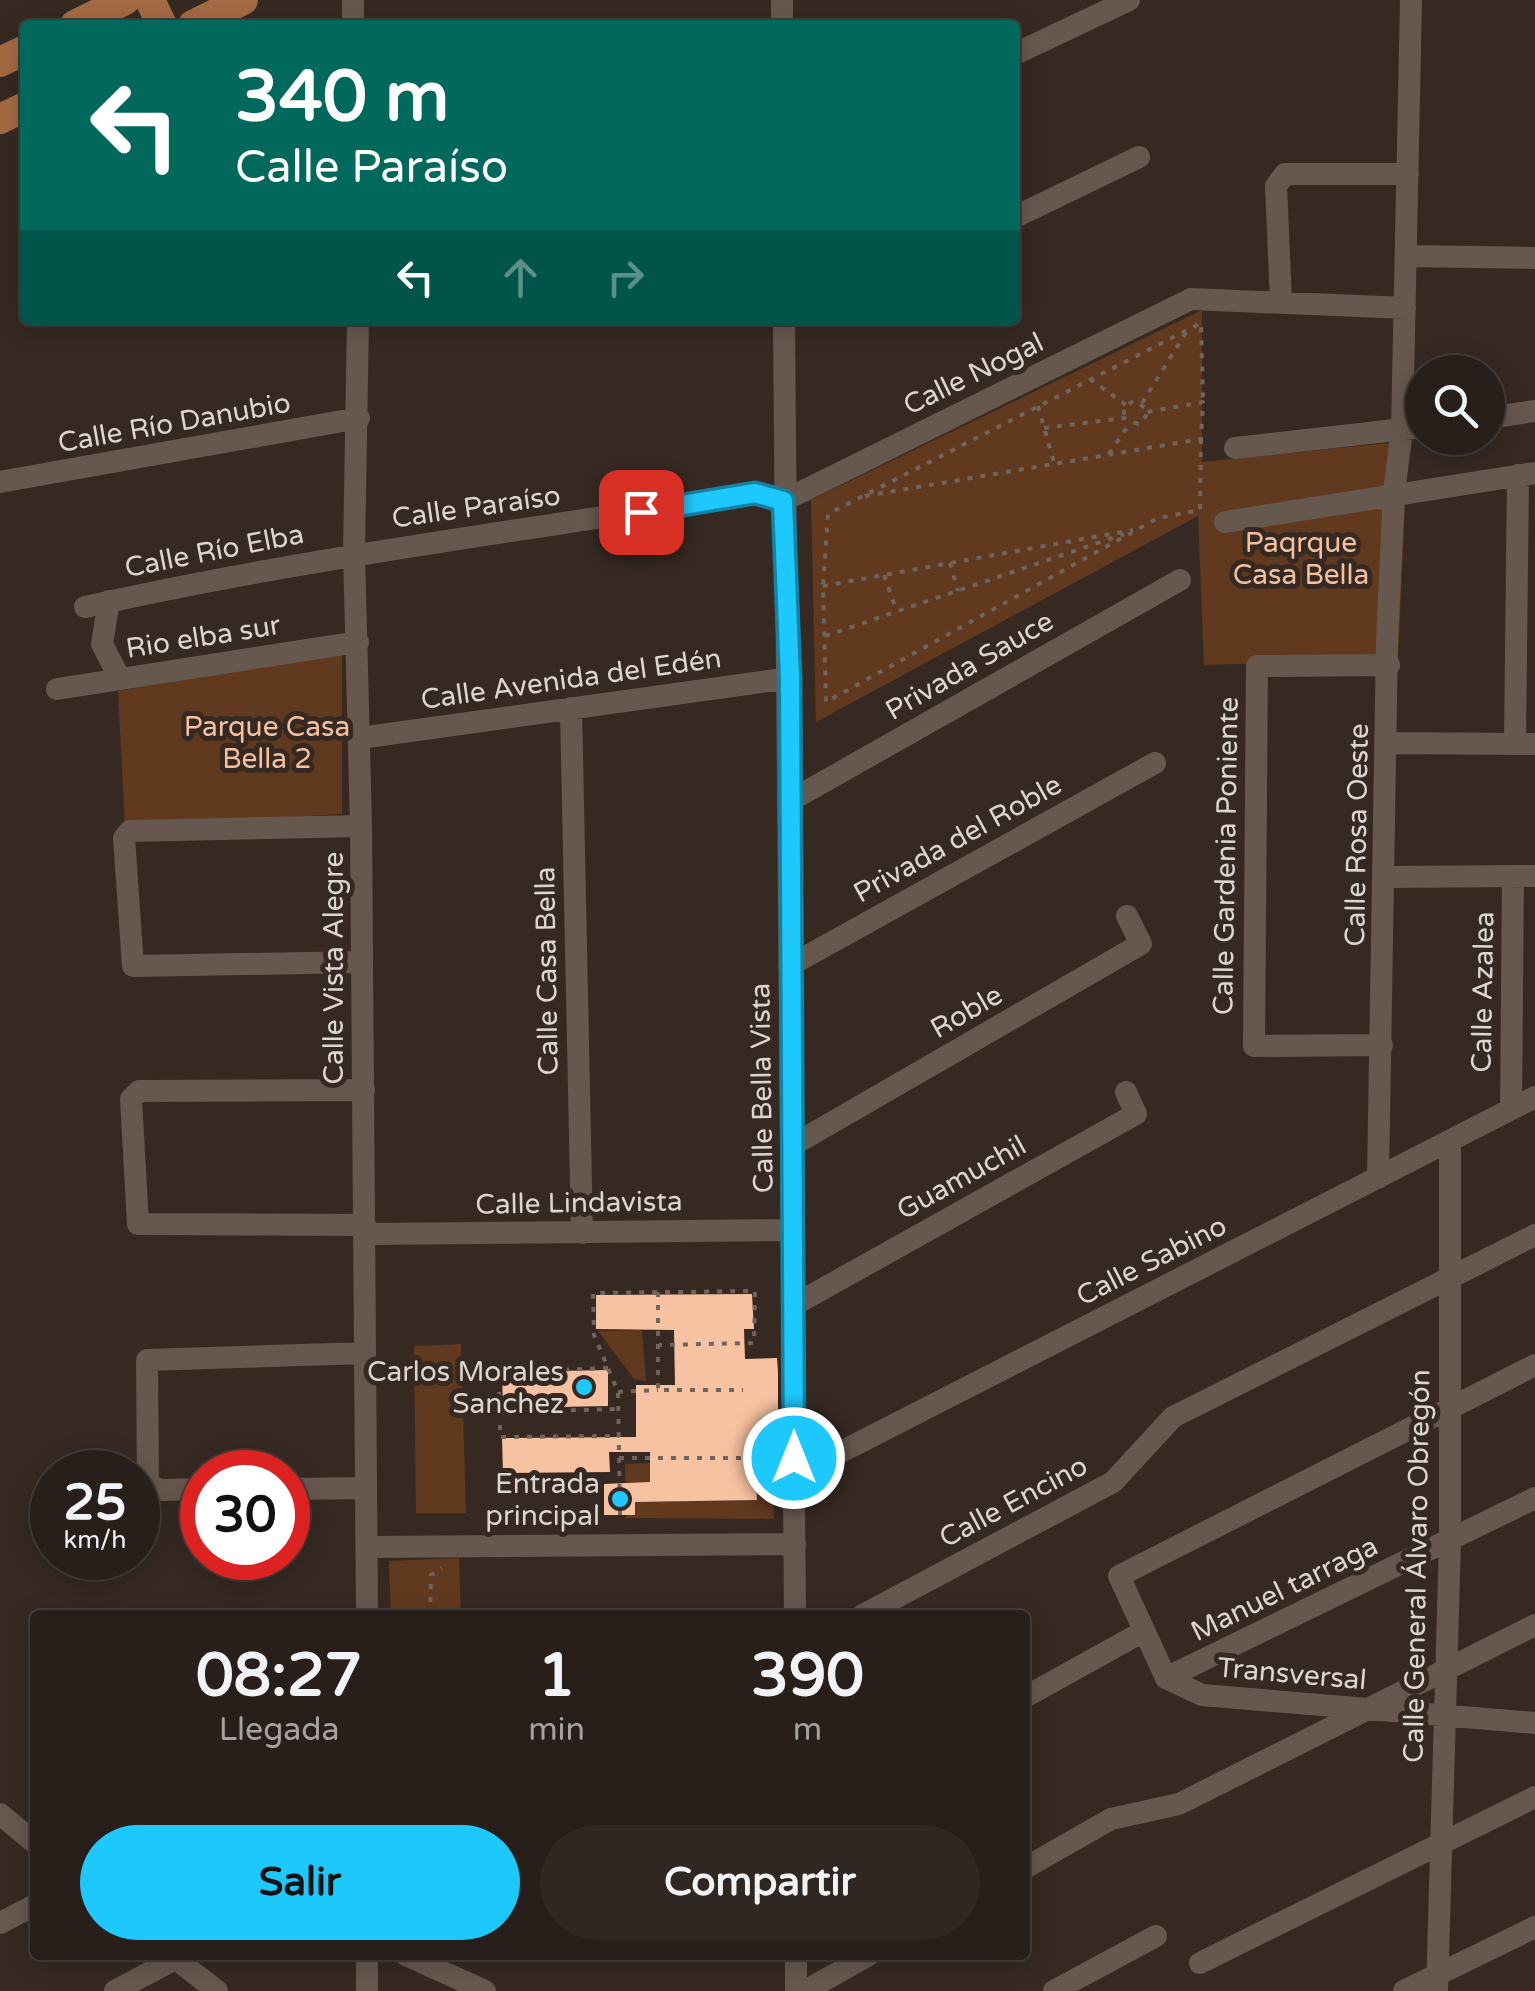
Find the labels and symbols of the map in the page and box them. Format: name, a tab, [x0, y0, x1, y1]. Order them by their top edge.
street label: Calle Nogal	[898, 325, 1049, 422]
street label: Calle Río Danubio	[55, 386, 293, 460]
pin	[599, 470, 684, 555]
street label: Calle Paraíso	[390, 478, 563, 536]
street label: Calle Río Elba	[122, 517, 307, 585]
park label: Paqrque Casa Bella	[1233, 526, 1369, 592]
street label: Privada Sauce	[880, 604, 1059, 728]
street label: Rio elba sur	[123, 608, 283, 666]
street label: Calle Avenida del Edén	[419, 641, 724, 717]
street label: Calle Gardenia Poniente	[1206, 697, 1246, 1016]
park label: Parque Casa Bella 2	[184, 710, 350, 776]
street label: Calle Rosa Oeste	[1338, 723, 1376, 947]
street label: Privada del Roble	[848, 768, 1067, 910]
street label: Calle Vista Alegre	[317, 852, 351, 1084]
street label: Calle Casa Bella	[528, 866, 566, 1076]
street label: Calle Azalea	[1465, 911, 1501, 1073]
street label: Roble	[924, 978, 1009, 1046]
street label: Calle Bella Vista	[743, 983, 781, 1193]
street label: Guamuchil	[891, 1128, 1032, 1227]
street label: Calle Lindavista	[475, 1184, 683, 1222]
street label: Calle Sabino	[1071, 1209, 1232, 1313]
place label: Carlos Morales Sanchez	[367, 1355, 564, 1421]
street label: Calle General Álvaro Obregón	[1397, 1369, 1437, 1763]
marker: Carlos Morales Sanchez	[573, 1376, 595, 1398]
position arrow	[742, 1406, 846, 1510]
street label: Calle Encino	[934, 1449, 1093, 1555]
speed limit sign: 30	[180, 1450, 310, 1580]
place label: Entrada principal	[485, 1467, 600, 1533]
marker: Entrada principal	[609, 1488, 631, 1510]
street label: Manuel tarraga	[1185, 1529, 1384, 1649]
street label: Transversal	[1216, 1651, 1368, 1697]

